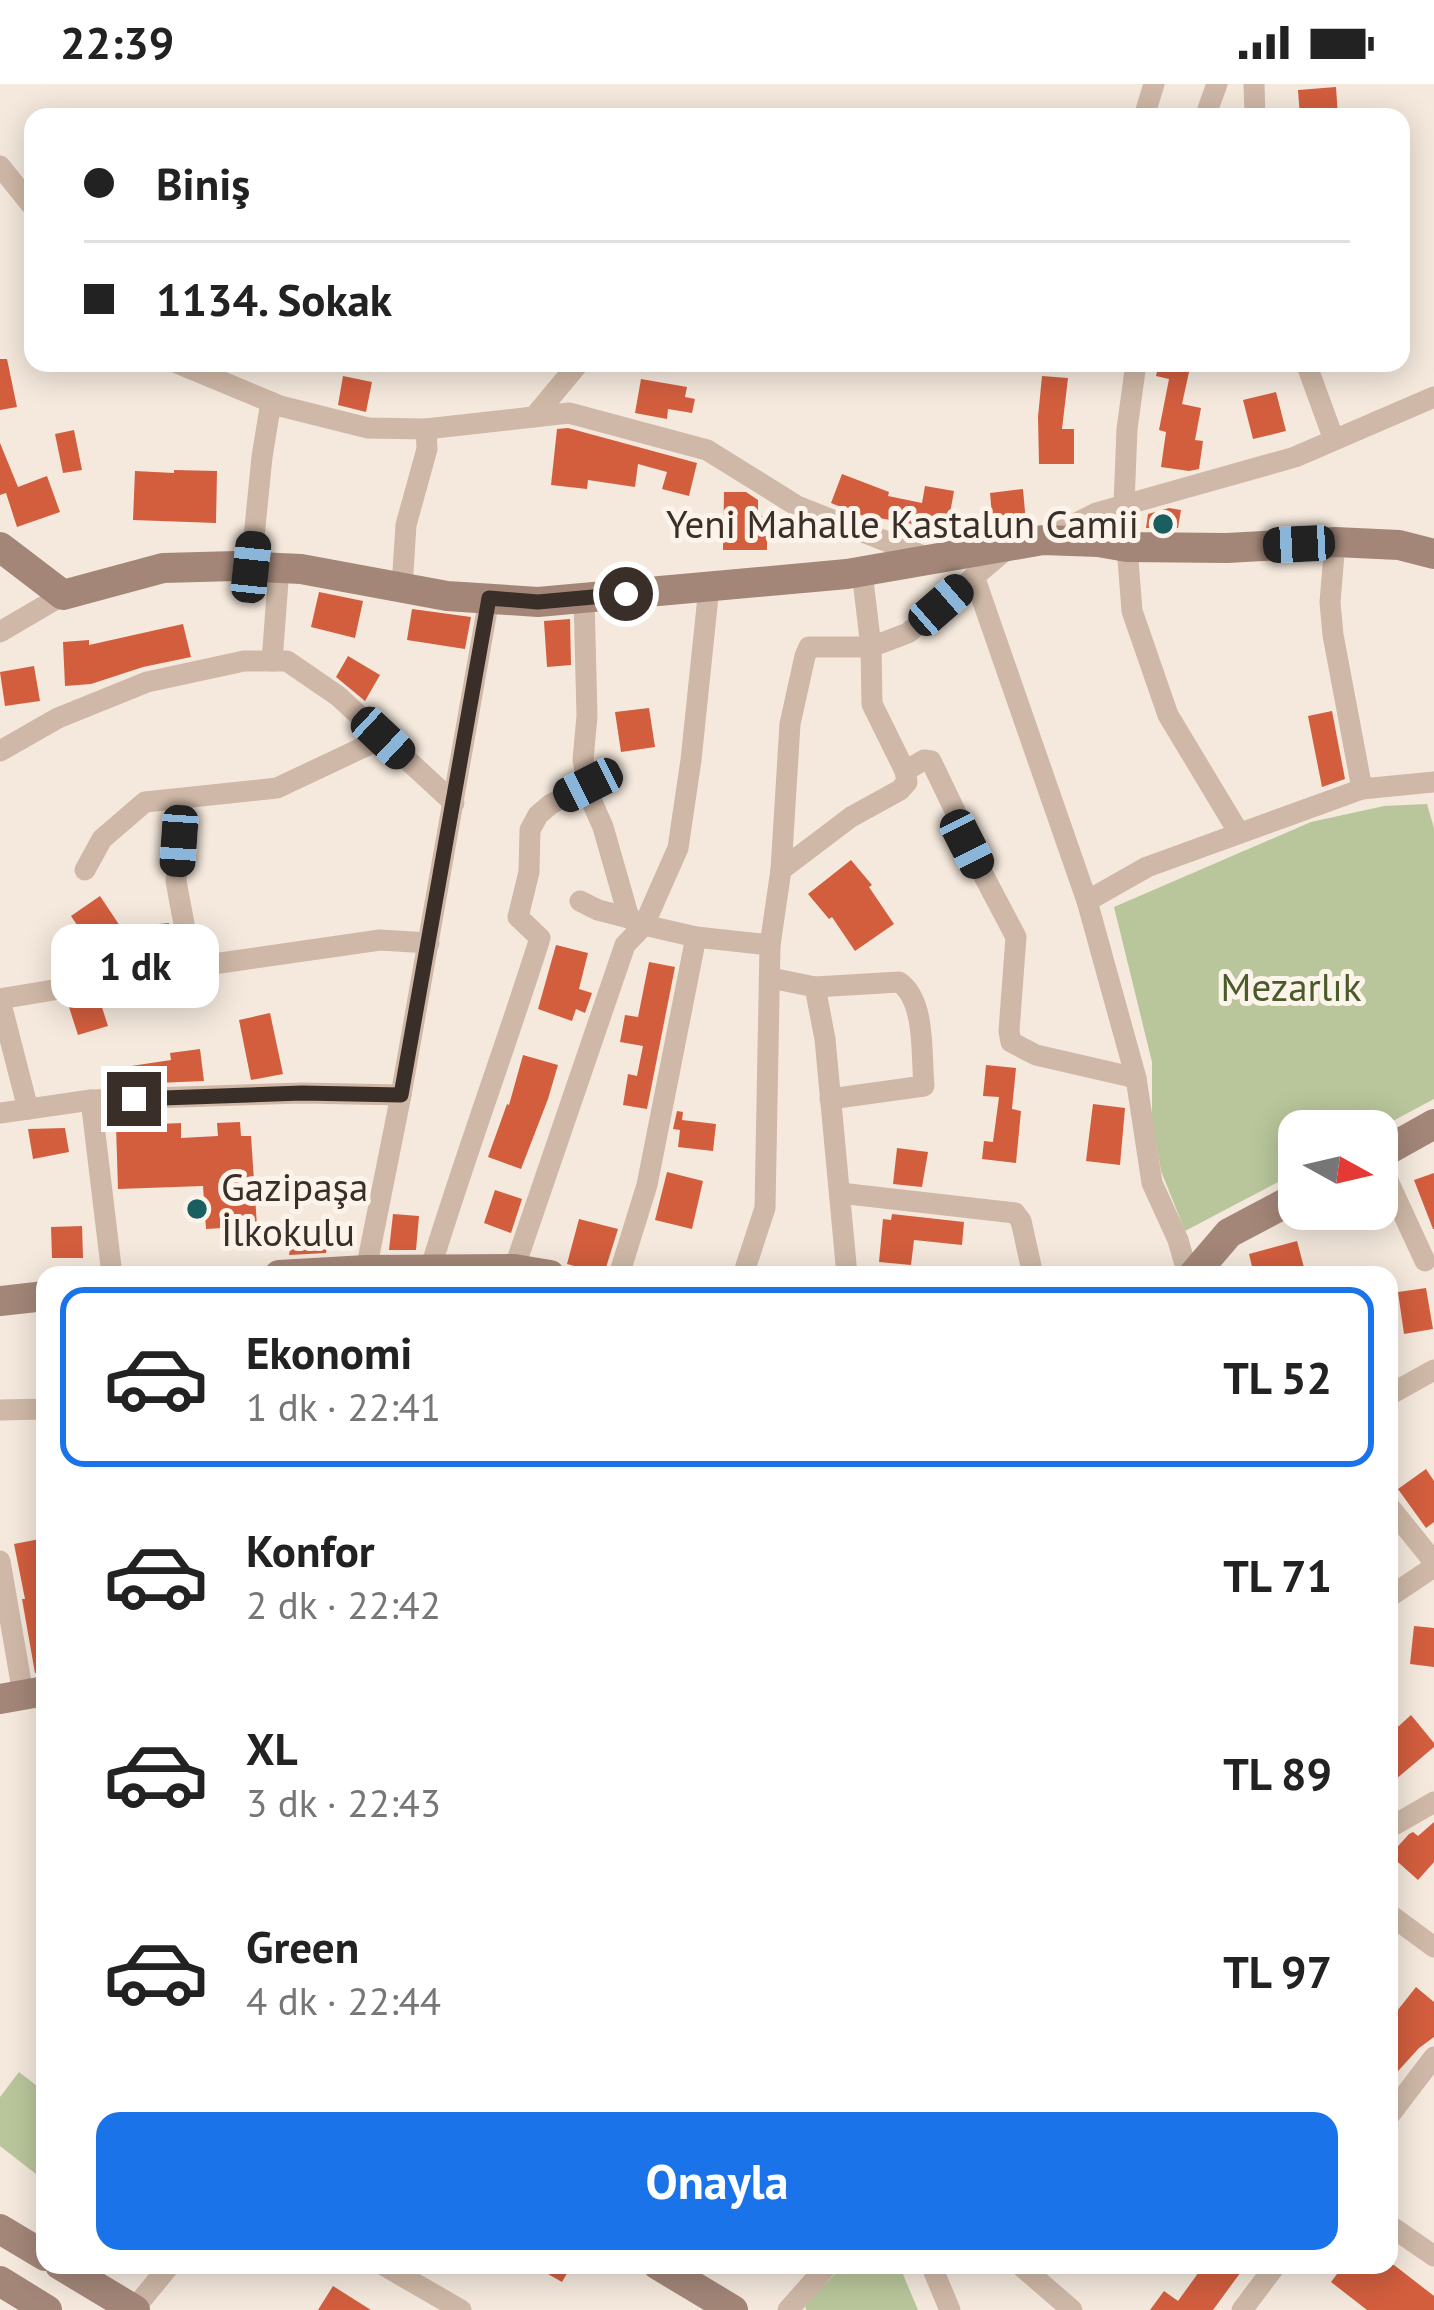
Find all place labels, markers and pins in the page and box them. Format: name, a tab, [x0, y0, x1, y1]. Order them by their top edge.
place label: Yeni Mahalle Kastalun Camii	[666, 498, 1139, 549]
marker: Yeni Mahalle Kastalun Camii	[1150, 511, 1176, 537]
place label: Gazipaşa İlkokulu	[221, 1161, 368, 1257]
marker: Gazipaşa İlkokulu	[184, 1196, 210, 1222]

